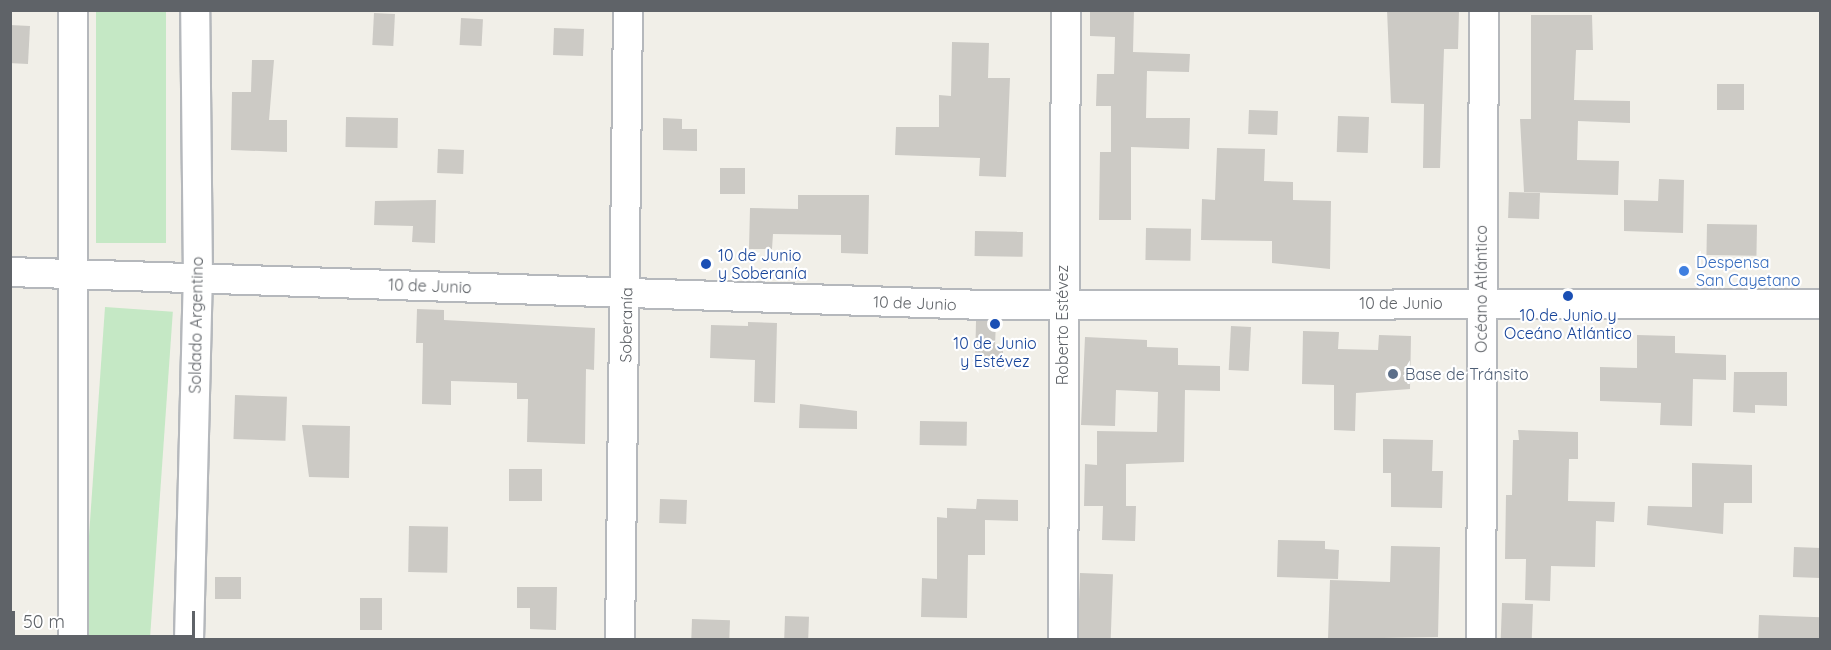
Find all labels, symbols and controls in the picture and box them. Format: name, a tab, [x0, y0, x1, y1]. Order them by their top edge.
street label: Océano Atlántico	[1471, 225, 1491, 353]
place label: 10 de Junio y Soberanía	[718, 245, 807, 283]
place label: Despensa San Cayetano	[1696, 252, 1801, 290]
street label: Soldado Argentino	[185, 256, 207, 394]
marker: 10 de Junio y Soberanía	[699, 257, 713, 271]
marker: Despensa San Cayetano	[1677, 264, 1691, 278]
street label: Roberto Estévez	[1052, 265, 1072, 385]
street label: 10 de Junio	[388, 275, 472, 297]
street label: Soberanía	[616, 287, 636, 363]
marker: 10 de Junio y Oceáno Atlántico	[1561, 289, 1575, 303]
street label: 10 de Junio	[873, 292, 957, 314]
street label: 10 de Junio	[1359, 293, 1443, 313]
place label: 10 de Junio y Oceáno Atlántico	[1504, 305, 1632, 343]
marker: 10 de Junio y Estévez	[988, 317, 1002, 331]
place label: 10 de Junio y Estévez	[953, 333, 1037, 371]
place label: Base de Tránsito	[1405, 364, 1529, 384]
marker: Base de Tránsito	[1386, 367, 1400, 381]
scale bar	[15, 599, 198, 637]
text: 50 m	[23, 610, 65, 633]

